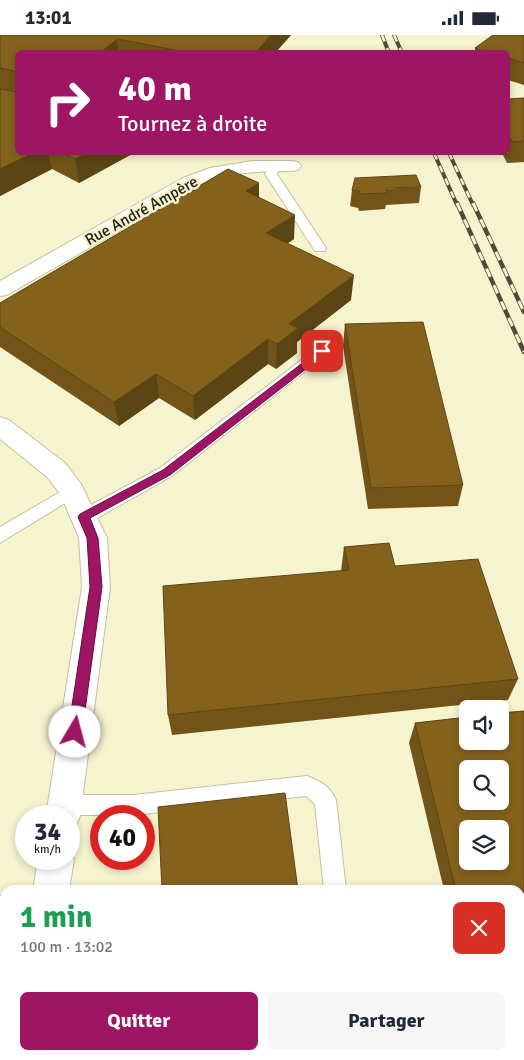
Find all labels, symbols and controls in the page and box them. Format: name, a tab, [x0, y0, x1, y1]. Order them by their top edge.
text: 13:01	[25, 6, 72, 30]
text: 40 m	[118, 67, 192, 110]
icon: right	[35, 70, 100, 135]
text: Tournez à droite	[118, 110, 267, 137]
street label: Rue André Ampère	[81, 172, 202, 250]
pin	[301, 330, 343, 372]
icon: arrive	[308, 337, 336, 365]
map controls	[459, 700, 509, 870]
button: sound	[459, 700, 509, 750]
position arrow	[48, 705, 100, 757]
button: search	[459, 760, 509, 810]
speed limit sign: 40	[90, 805, 155, 870]
text: 34	[34, 816, 61, 847]
button: layers	[459, 820, 509, 870]
text: km/h	[34, 842, 61, 857]
text: 1 min	[20, 899, 92, 936]
button: close	[453, 902, 505, 954]
text: 100 m · 13:02	[20, 937, 113, 957]
button: Quitter	[20, 992, 258, 1050]
button: Partager	[268, 992, 505, 1050]

